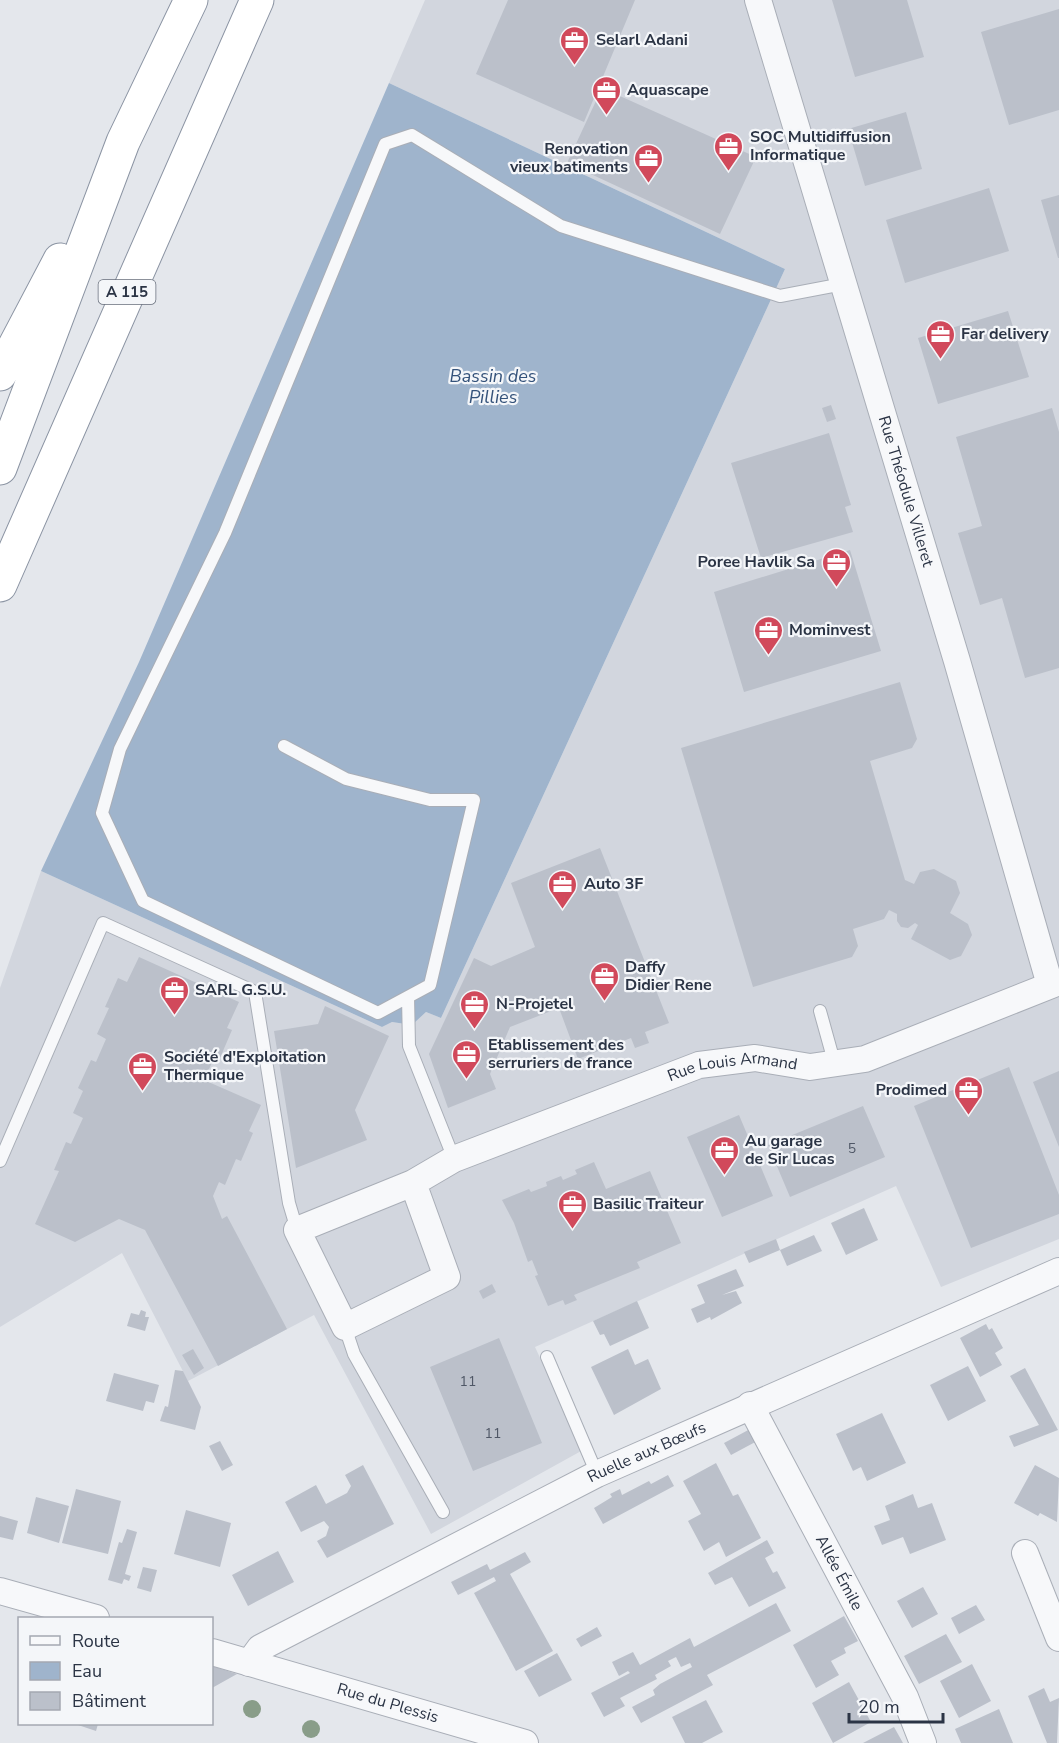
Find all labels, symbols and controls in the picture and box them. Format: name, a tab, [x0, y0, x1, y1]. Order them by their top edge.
office icon: Selarl Adani	[559, 24, 591, 66]
place label: Selarl Adani	[596, 29, 688, 51]
office icon: Aquascape	[590, 74, 622, 116]
place label: Aquascape	[627, 79, 709, 101]
place label: SOC Multidiffusion Informatique	[750, 126, 891, 166]
office icon: SOC Multidiffusion Informatique	[713, 130, 745, 172]
place label: Renovation vieux batiments	[509, 138, 628, 178]
office icon: Renovation vieux batiments	[633, 142, 665, 184]
road number: A 115	[98, 280, 156, 304]
office icon: Far delivery	[924, 318, 956, 360]
place label: Far delivery	[961, 323, 1049, 345]
water label: Bassin des Pillies	[450, 364, 536, 409]
street label: Rue Théodule Villeret	[873, 413, 939, 570]
office icon: Poree Havlik Sa	[820, 546, 852, 588]
place label: Poree Havlik Sa	[698, 551, 815, 573]
office icon: Mominvest	[752, 614, 784, 656]
place label: Mominvest	[789, 619, 871, 641]
office icon: Auto 3F	[547, 868, 579, 910]
place label: Auto 3F	[584, 873, 643, 895]
place label: Daffy Didier Rene	[625, 956, 712, 996]
office icon: Daffy Didier Rene	[588, 960, 620, 1002]
office icon: SARL G.S.U.	[158, 974, 190, 1016]
place label: SARL G.S.U.	[195, 979, 286, 1001]
office icon: N-Projetel	[459, 988, 491, 1030]
place label: N-Projetel	[496, 993, 573, 1015]
place label: Etablissement des serruriers de france	[488, 1034, 633, 1074]
office icon: Etablissement des serruriers de france	[451, 1038, 483, 1080]
place label: Société d'Exploitation Thermique	[164, 1046, 326, 1086]
street label: Rue Louis Armand	[664, 1047, 799, 1087]
office icon: Société d'Exploitation Thermique	[127, 1050, 159, 1092]
office icon: Prodimed	[952, 1074, 984, 1116]
place label: Prodimed	[875, 1079, 947, 1101]
place label: Au garage de Sir Lucas	[745, 1130, 835, 1170]
office icon: Au garage de Sir Lucas	[708, 1134, 740, 1176]
house number: 5	[848, 1139, 856, 1158]
office icon: Basilic Traiteur	[556, 1188, 588, 1230]
place label: Basilic Traiteur	[593, 1193, 704, 1215]
house number: 11	[460, 1372, 476, 1391]
street label: Ruelle aux Bœufs	[583, 1416, 709, 1488]
house number: 11	[485, 1424, 501, 1443]
street label: Allée Émile	[810, 1531, 868, 1614]
legend	[18, 1617, 213, 1725]
text: Route	[72, 1629, 120, 1653]
text: Eau	[72, 1659, 102, 1683]
street label: Rue du Plessis	[334, 1678, 441, 1728]
scale bar	[849, 1686, 944, 1724]
text: Bâtiment	[72, 1689, 146, 1713]
text: 20 m	[858, 1695, 900, 1719]

